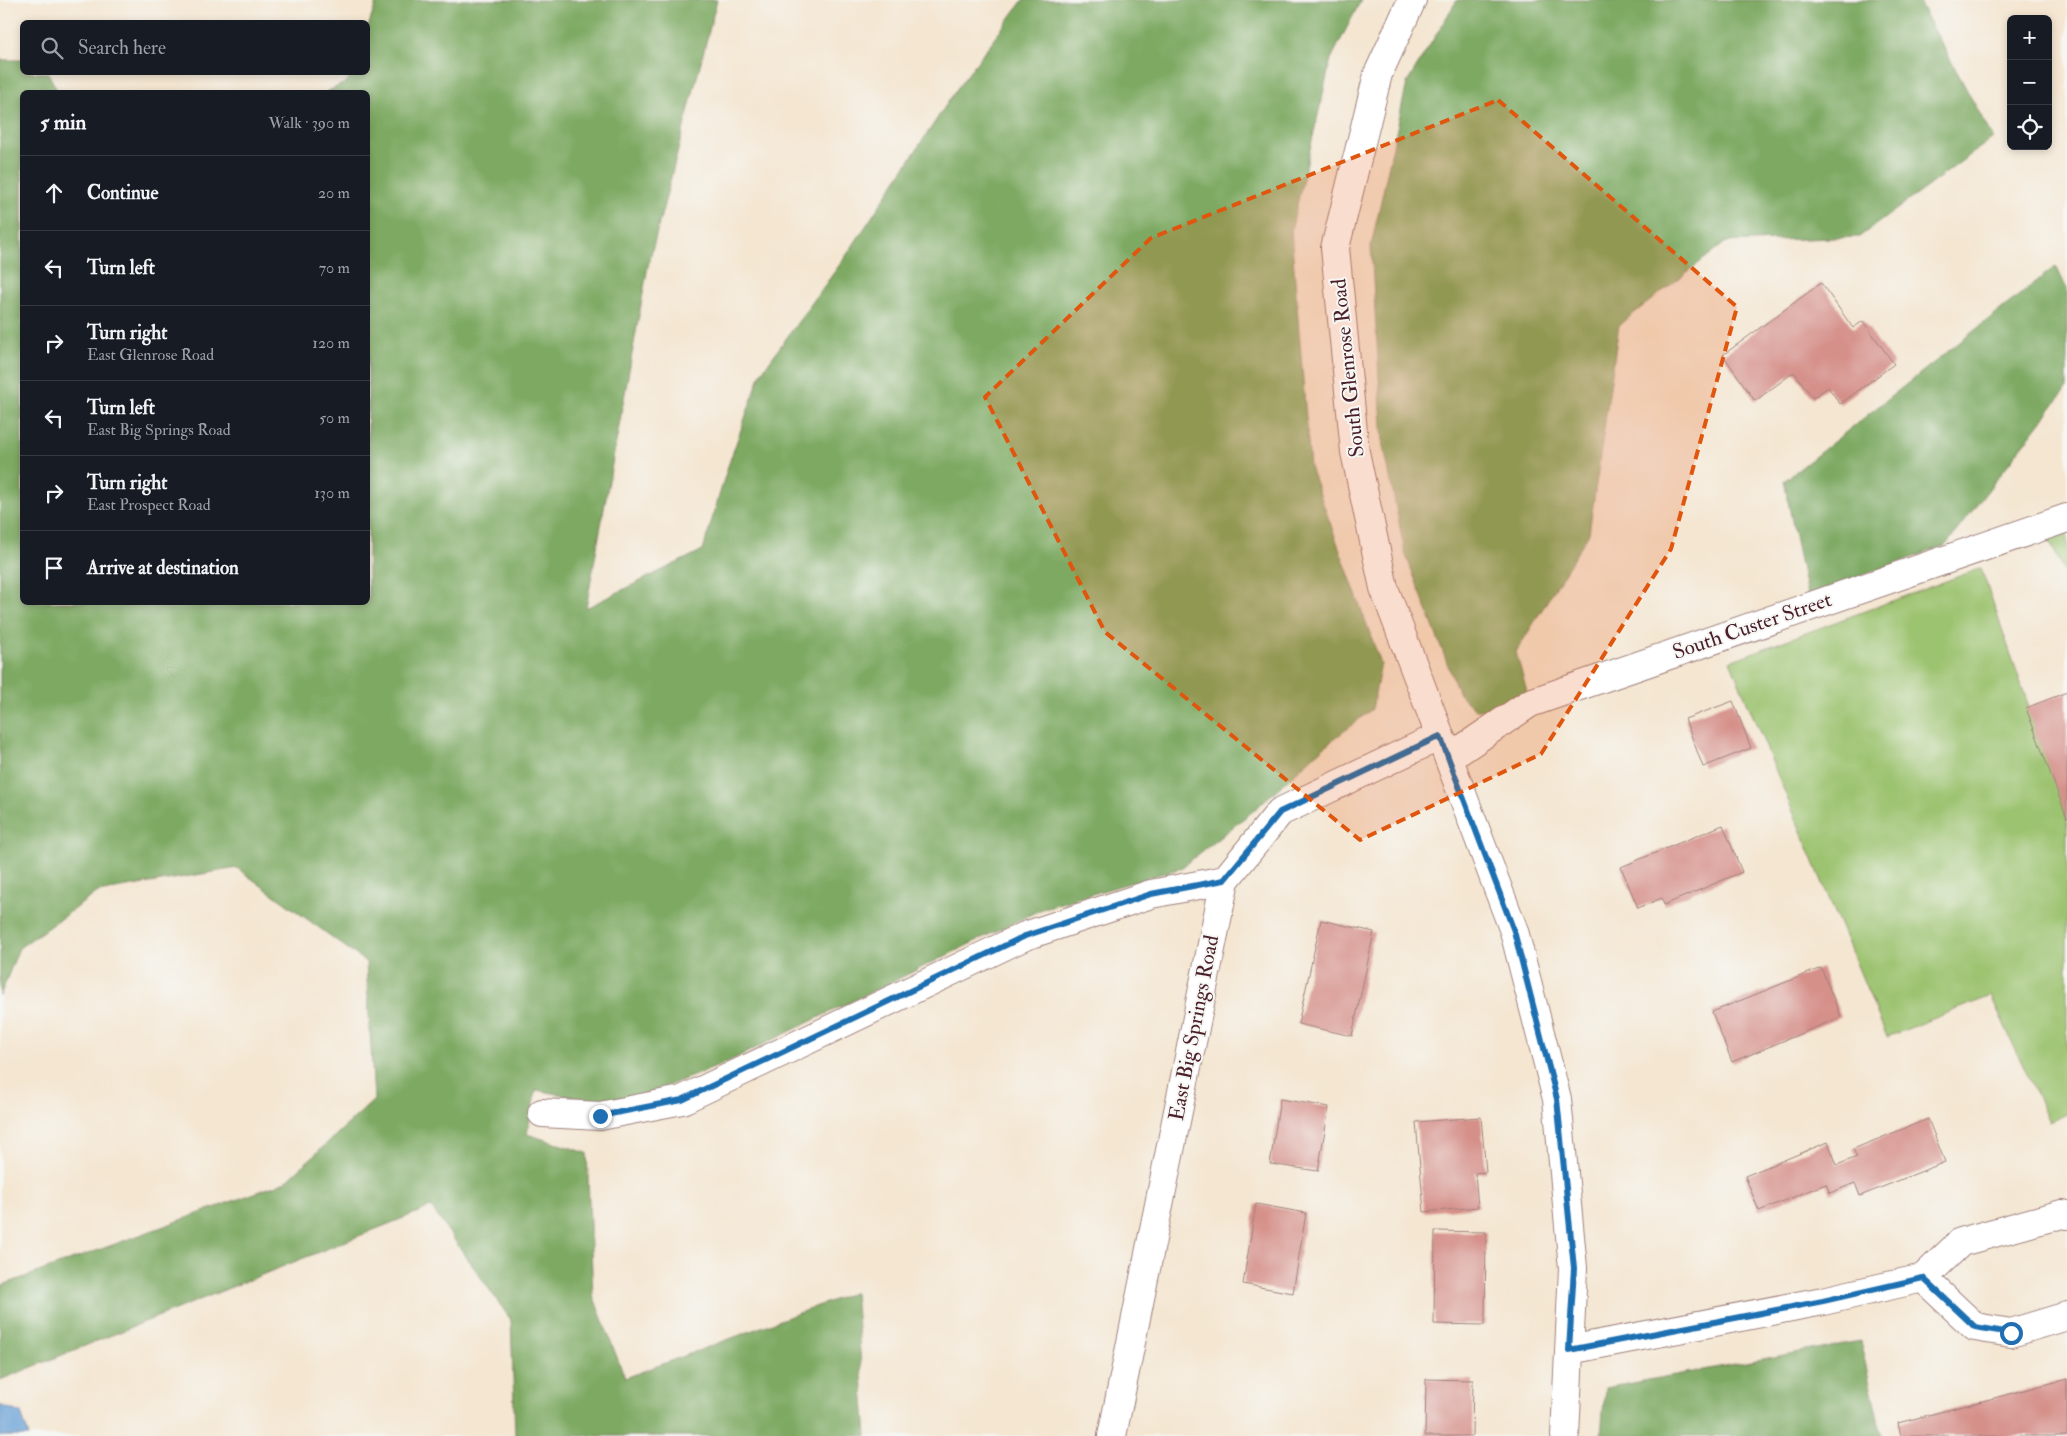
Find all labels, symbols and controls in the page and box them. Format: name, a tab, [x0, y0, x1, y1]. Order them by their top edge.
map controls	[2007, 15, 2052, 150]
button: +	[2007, 15, 2052, 60]
search box	[20, 20, 370, 75]
icon: search	[38, 34, 66, 62]
text: Search here	[78, 36, 166, 60]
button: −	[2007, 60, 2052, 105]
button: locate	[2007, 105, 2052, 150]
text: 5 min	[40, 109, 86, 136]
text: Walk · 390 m	[269, 113, 350, 133]
icon: ahead	[40, 179, 68, 207]
text: Continue	[87, 181, 158, 205]
text: 20 m	[318, 183, 350, 203]
icon: left	[40, 254, 68, 282]
text: Turn left	[87, 256, 155, 280]
text: 70 m	[319, 258, 350, 278]
street label: South Glenrose Road	[1325, 277, 1371, 459]
text: Turn right	[87, 321, 167, 345]
icon: right	[40, 329, 68, 357]
text: 120 m	[312, 333, 350, 353]
text: East Glenrose Road	[87, 345, 214, 365]
text: Turn left	[87, 396, 155, 420]
icon: left	[40, 404, 68, 432]
text: 50 m	[319, 408, 350, 428]
text: East Big Springs Road	[87, 420, 231, 440]
text: Turn right	[87, 471, 167, 495]
icon: right	[40, 479, 68, 507]
text: 130 m	[314, 483, 350, 503]
text: East Prospect Road	[87, 495, 211, 515]
icon: arrive	[40, 554, 68, 582]
text: Arrive at destination	[87, 556, 239, 580]
street label: South Custer Street	[1669, 586, 1835, 666]
street label: East Big Springs Road	[1163, 932, 1225, 1123]
route end	[589, 1105, 612, 1128]
route start	[2000, 1322, 2023, 1345]

